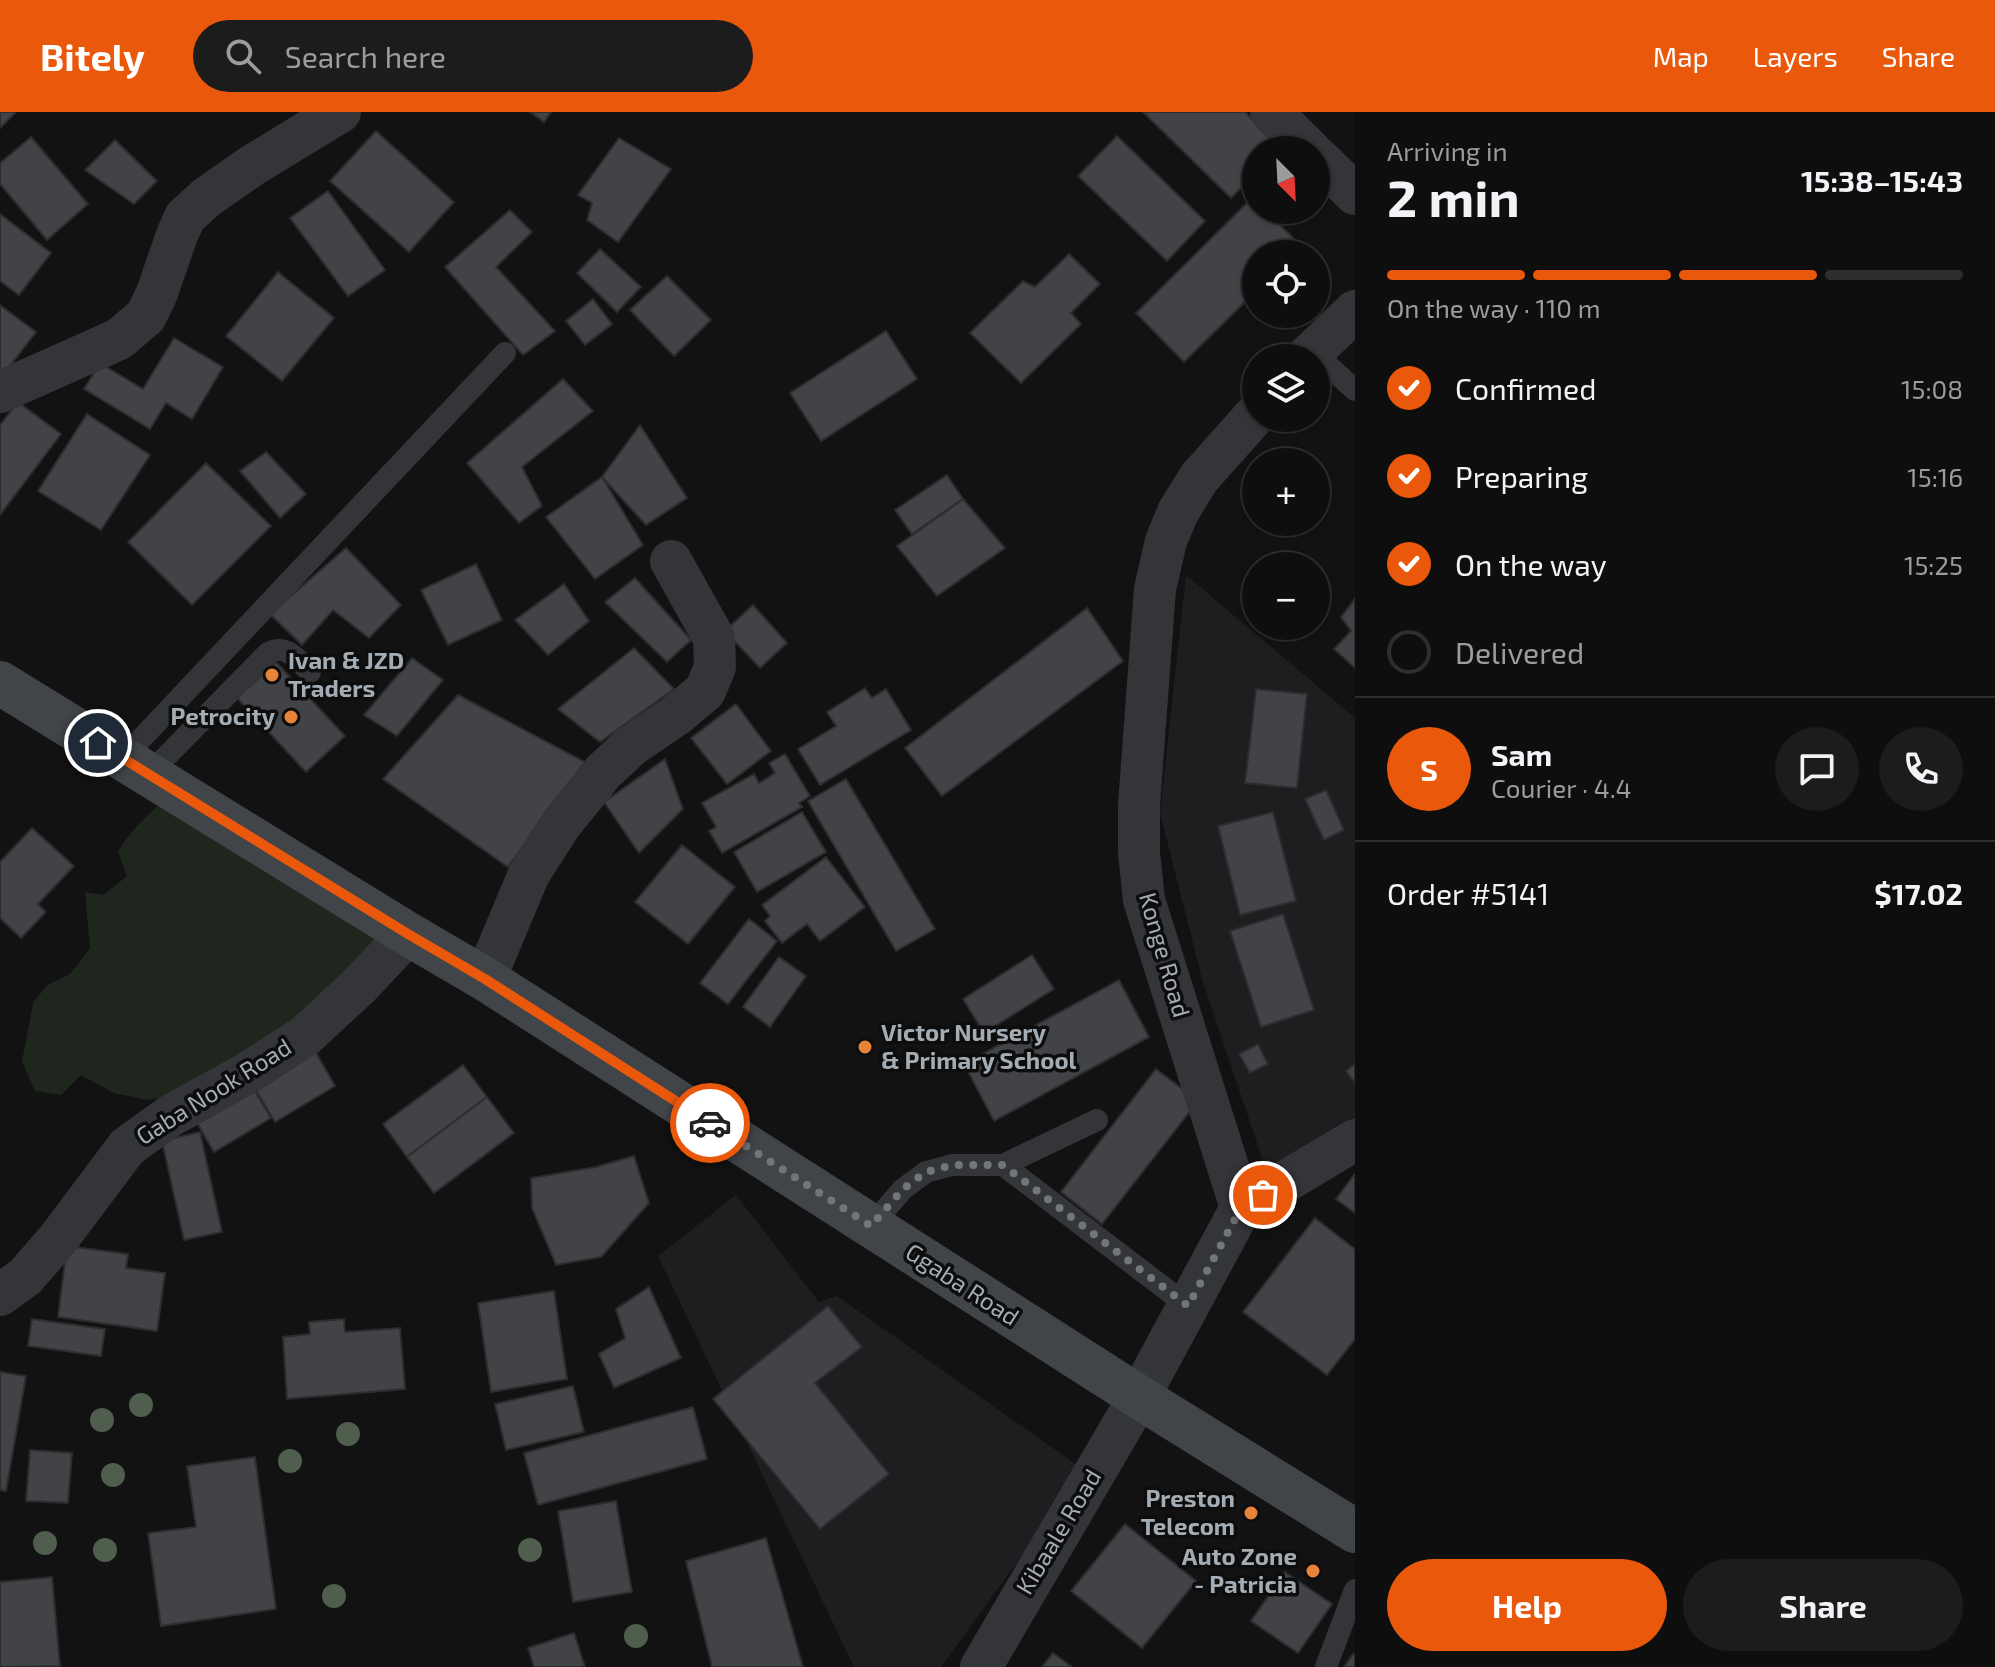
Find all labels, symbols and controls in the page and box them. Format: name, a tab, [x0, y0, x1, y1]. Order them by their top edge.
search box	[193, 20, 753, 92]
text: Bitely	[40, 33, 145, 79]
icon: search	[221, 34, 265, 78]
text: Search here	[285, 38, 446, 74]
text: Map	[1653, 39, 1709, 73]
text: Layers	[1753, 39, 1838, 73]
text: Share	[1882, 39, 1955, 73]
text: Arriving in	[1387, 135, 1508, 166]
north arrow	[1242, 136, 1330, 224]
map controls	[1242, 136, 1330, 640]
text: 15:38–15:43	[1801, 162, 1963, 198]
text: 2 min	[1387, 165, 1520, 227]
button: locate	[1242, 240, 1330, 328]
text: On the way · 110 m	[1387, 292, 1601, 323]
button: layers	[1242, 344, 1330, 432]
icon: check	[1387, 366, 1431, 410]
text: Confirmed	[1455, 370, 1596, 406]
text: 15:08	[1901, 373, 1963, 404]
button: +	[1242, 448, 1330, 536]
icon: check	[1387, 454, 1431, 498]
text: Preparing	[1455, 458, 1588, 494]
text: 15:16	[1907, 461, 1963, 492]
icon: check	[1387, 542, 1431, 586]
text: On the way	[1455, 546, 1607, 582]
text: 15:25	[1904, 549, 1963, 580]
button: −	[1242, 552, 1330, 640]
text: Delivered	[1455, 634, 1584, 670]
place label: Ivan & JZD Traders	[288, 645, 404, 702]
marker: Ivan & JZD Traders	[263, 666, 281, 684]
place label: Petrocity	[170, 701, 275, 730]
marker: Petrocity	[282, 708, 300, 726]
pin	[64, 709, 132, 777]
icon: home	[76, 721, 120, 765]
button: chat	[1775, 727, 1859, 811]
button: phone	[1879, 727, 1963, 811]
text: Sam	[1491, 736, 1552, 772]
text: S	[1420, 751, 1438, 787]
text: Courier · 4.4	[1491, 772, 1632, 803]
text: Order #5141	[1387, 875, 1549, 911]
text: $17.02	[1874, 875, 1963, 911]
street label: Konge Road	[1134, 889, 1197, 1020]
place label: Victor Nursery & Primary School	[881, 1017, 1077, 1074]
street label: Gaba Nook Road	[130, 1031, 296, 1150]
marker: Victor Nursery & Primary School	[856, 1038, 874, 1056]
courier	[670, 1083, 750, 1163]
icon: car	[688, 1101, 732, 1145]
pin	[1229, 1161, 1297, 1229]
icon: bag	[1241, 1173, 1285, 1217]
street label: Ggaba Road	[901, 1236, 1025, 1331]
street label: Kibaale Road	[1009, 1463, 1106, 1599]
place label: Preston Telecom	[1141, 1483, 1235, 1540]
marker: Preston Telecom	[1242, 1504, 1260, 1522]
place label: Auto Zone - Patricia	[1182, 1541, 1297, 1598]
button: Help	[1387, 1559, 1667, 1651]
button: Share	[1683, 1559, 1963, 1651]
marker: Auto Zone - Patricia	[1304, 1562, 1322, 1580]

